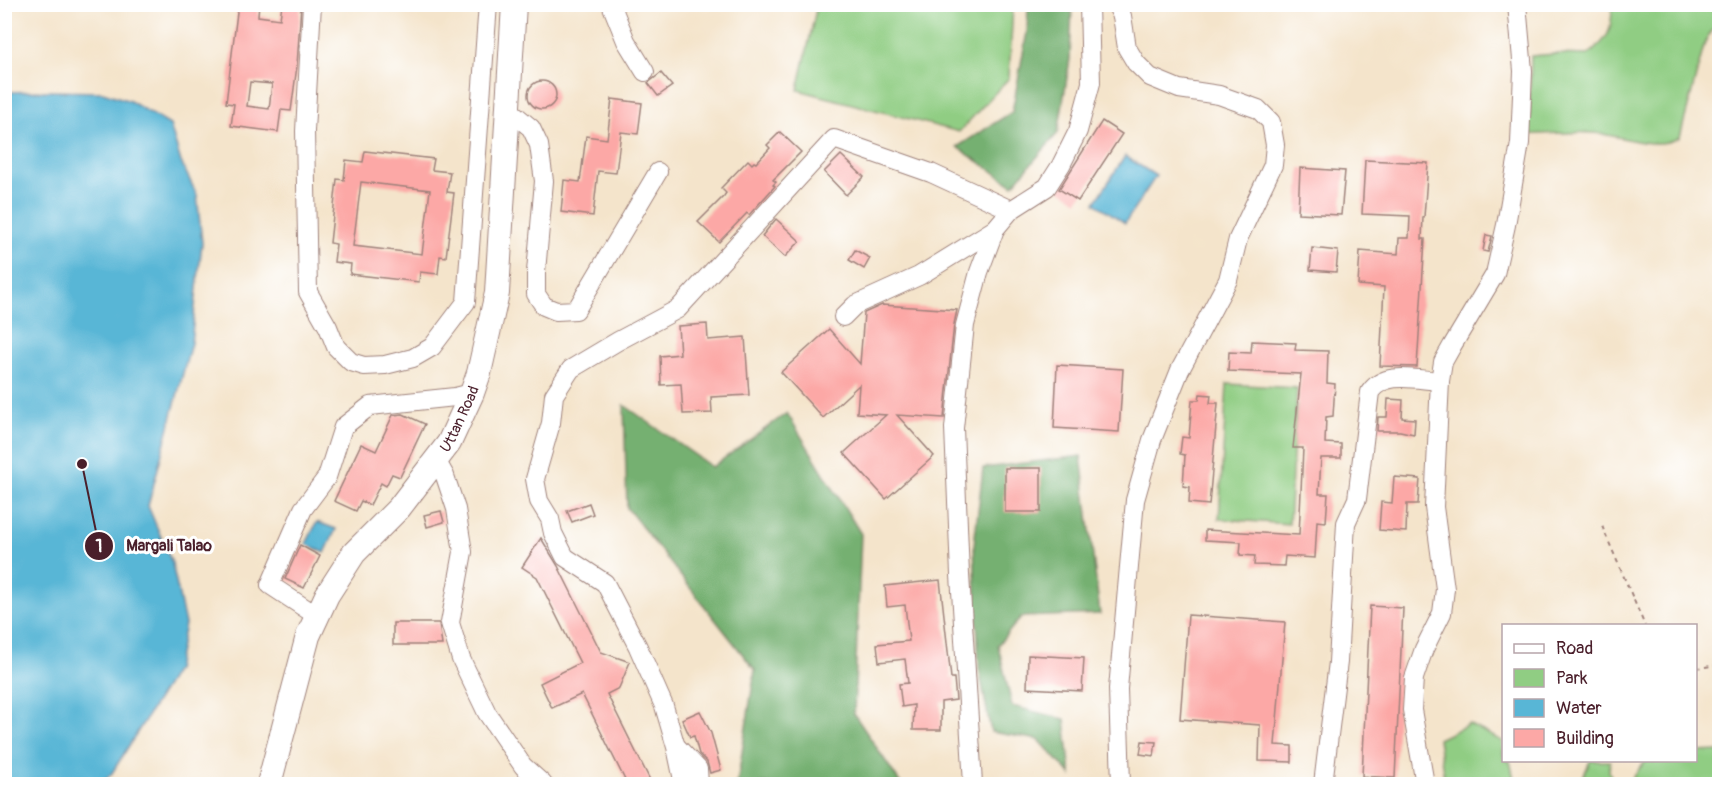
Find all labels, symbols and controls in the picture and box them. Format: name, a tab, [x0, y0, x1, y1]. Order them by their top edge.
street label: Uttan Road	[436, 383, 483, 456]
callout: Margali Talao	[84, 529, 224, 563]
text: 1	[95, 535, 103, 558]
text: Margali Talao	[126, 536, 212, 556]
legend	[1502, 624, 1697, 762]
text: Road	[1556, 637, 1593, 660]
text: Park	[1556, 667, 1588, 690]
text: Water	[1556, 697, 1602, 720]
text: Building	[1556, 727, 1614, 750]

